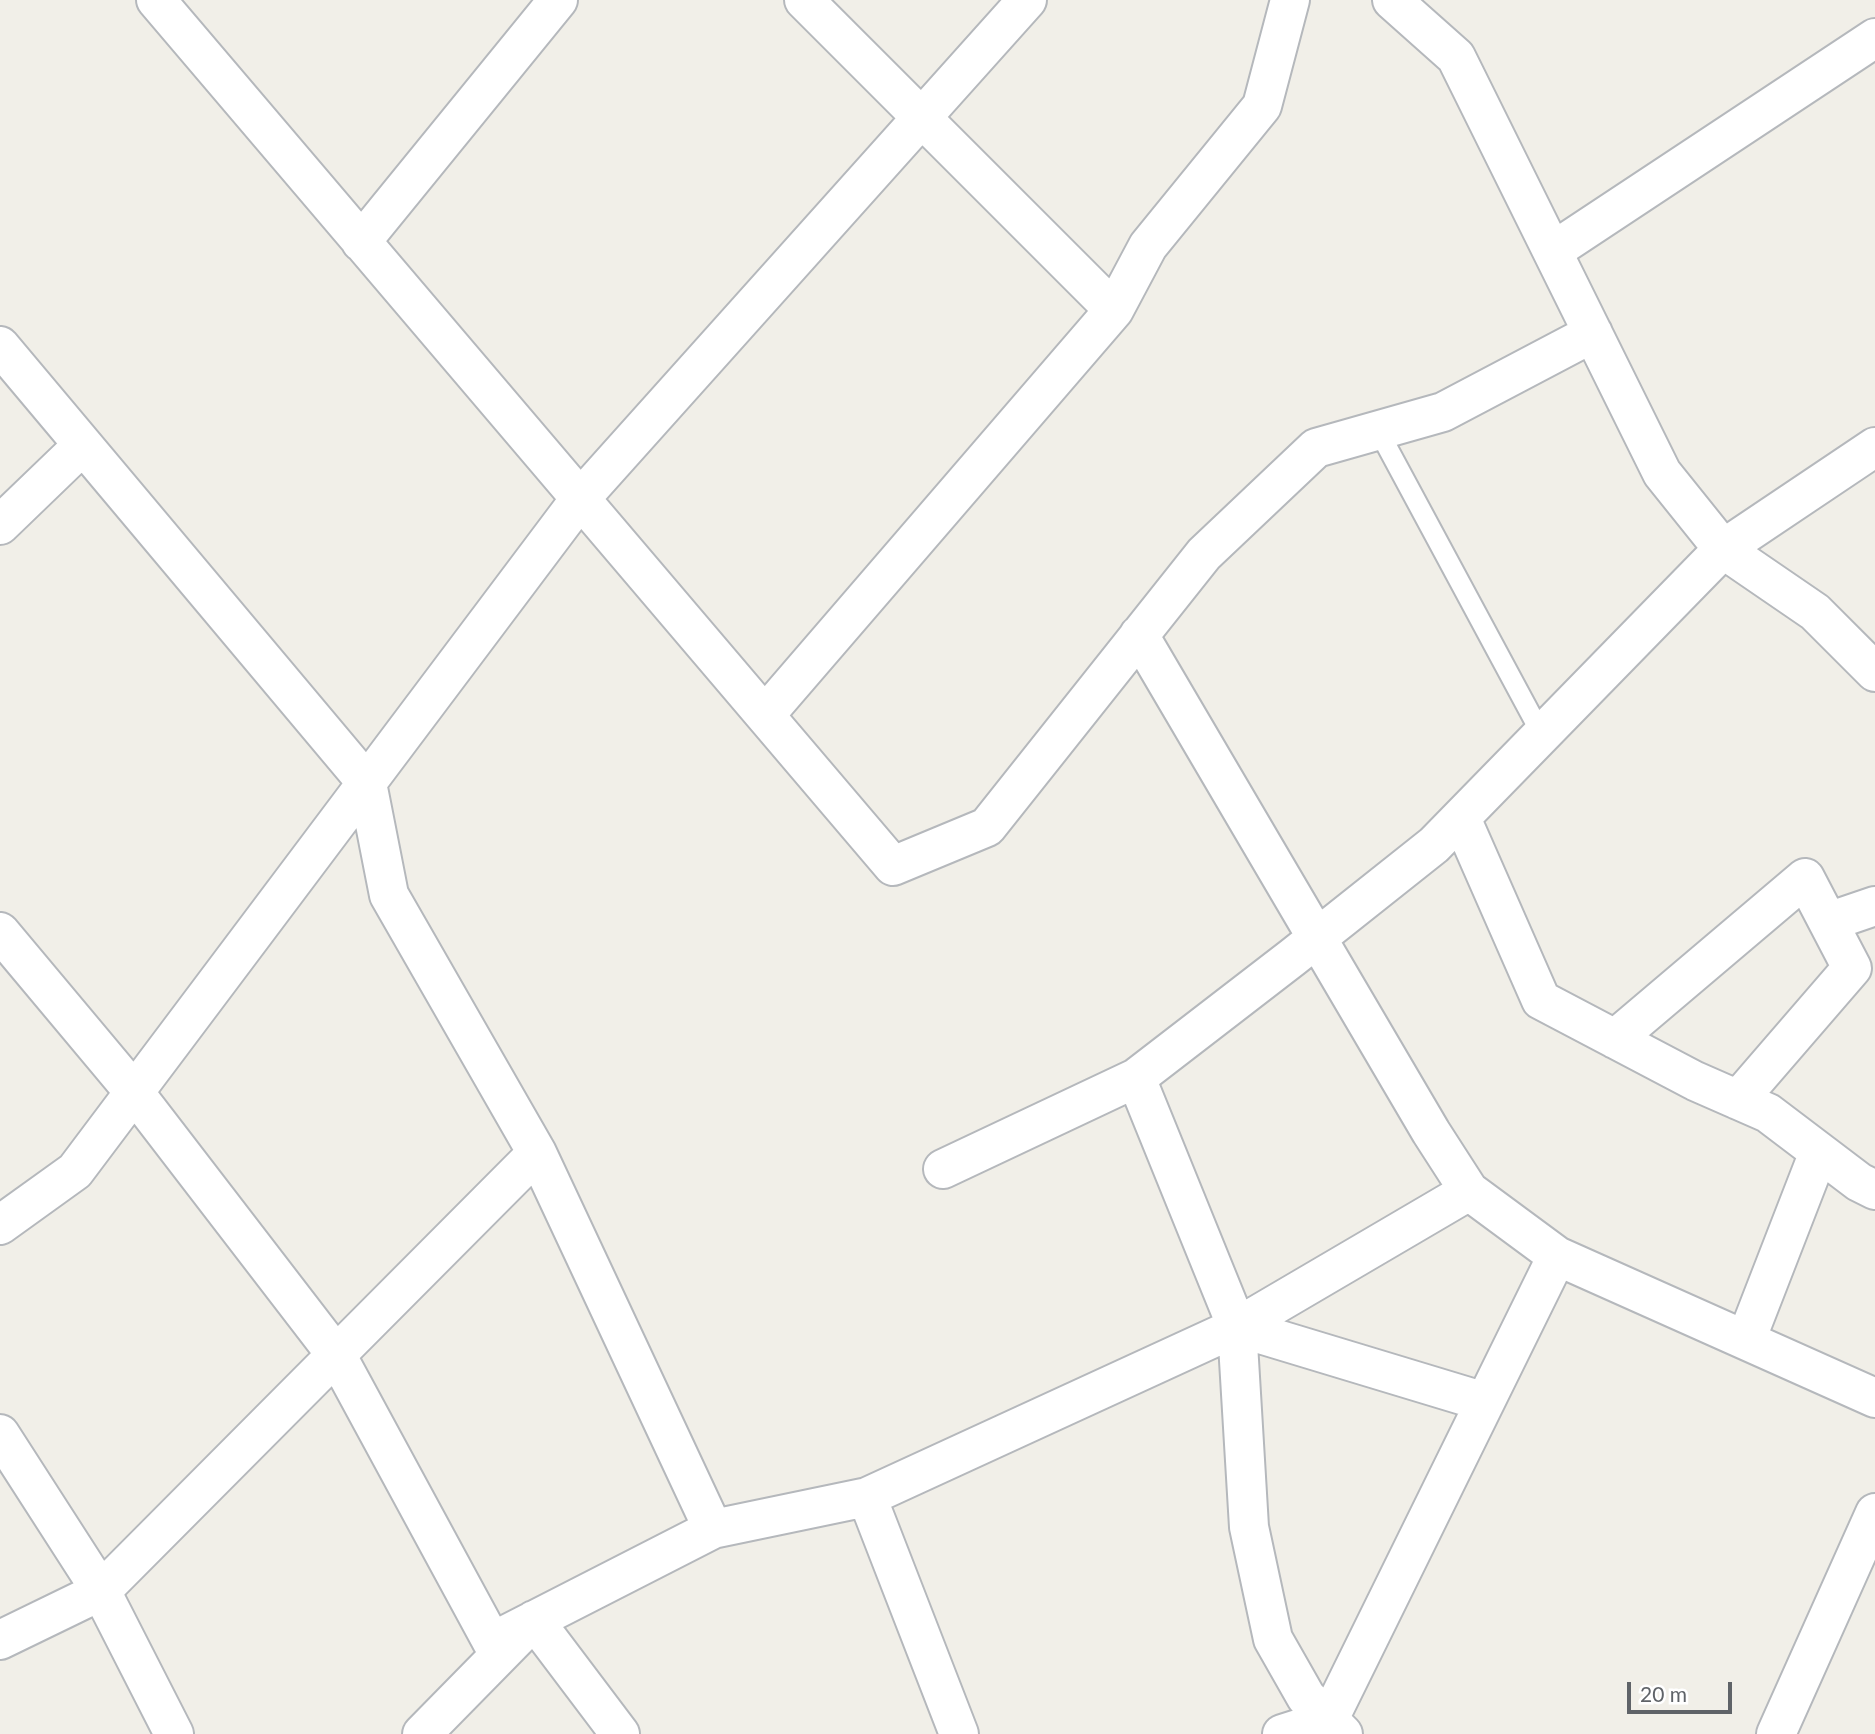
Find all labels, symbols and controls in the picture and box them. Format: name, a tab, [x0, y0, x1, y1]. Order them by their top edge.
scale bar	[1630, 1668, 1735, 1712]
text: 20 m	[1640, 1681, 1687, 1706]

